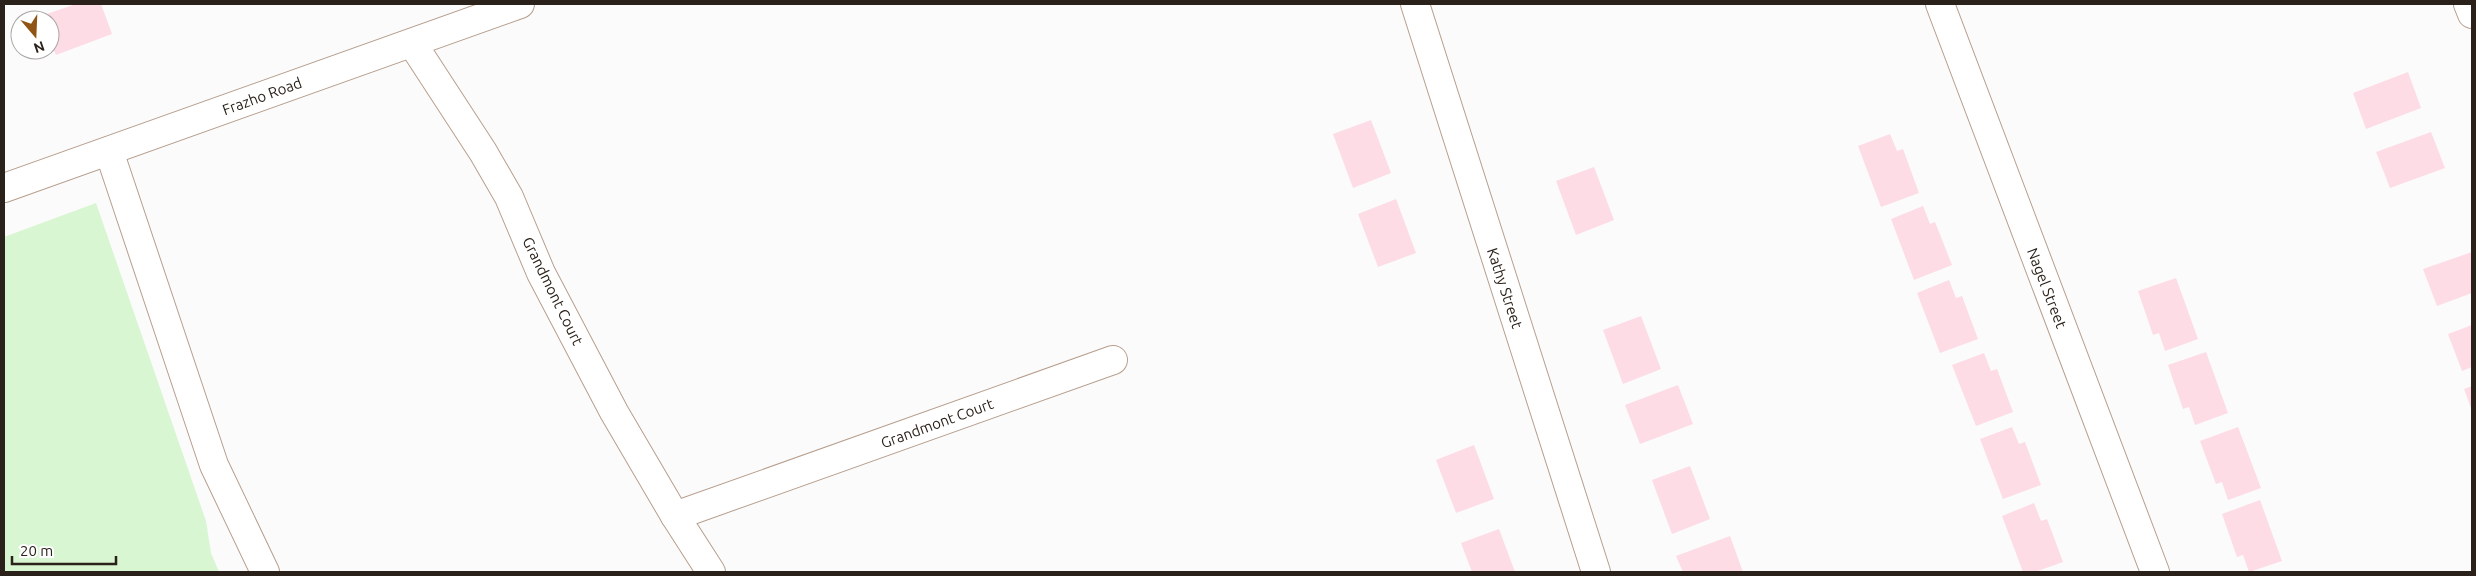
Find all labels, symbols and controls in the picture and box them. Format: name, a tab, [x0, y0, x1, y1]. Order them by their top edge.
north arrow	[10, 10, 60, 60]
text: N	[32, 38, 47, 57]
street label: Frazho Road	[220, 74, 304, 118]
street label: Grandmont Court	[519, 234, 587, 348]
street label: Nagel Street	[2024, 245, 2070, 331]
street label: Kathy Street	[1484, 246, 1526, 331]
street label: Grandmont Court	[878, 395, 996, 451]
scale bar	[12, 534, 116, 566]
text: 20 m	[20, 542, 53, 559]

